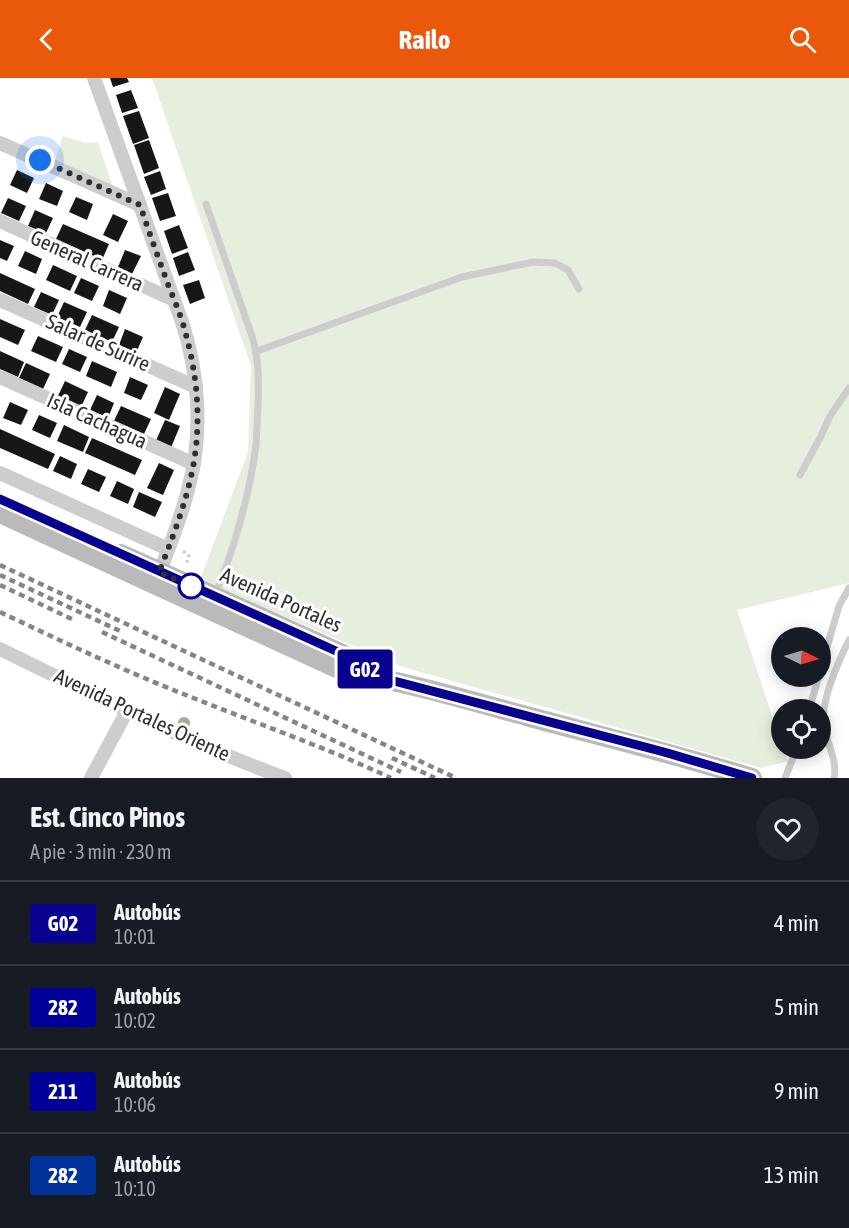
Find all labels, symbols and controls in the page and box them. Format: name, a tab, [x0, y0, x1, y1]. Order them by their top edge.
icon: back	[30, 23, 63, 56]
icon: search	[786, 23, 819, 56]
text: Railo	[399, 24, 450, 55]
your location	[25, 145, 55, 175]
street label: General Carrera	[27, 225, 148, 296]
street label: Salar de Surire	[43, 309, 154, 376]
street label: Isla Cachagua	[44, 387, 151, 453]
street label: Avenida Portales	[217, 562, 346, 636]
unlabelled marker	[178, 573, 204, 599]
north arrow	[771, 627, 831, 687]
map controls	[771, 627, 831, 759]
line badge: G02	[330, 650, 400, 688]
text: G02	[350, 657, 380, 681]
street label: Avenida Portales Oriente	[51, 663, 234, 765]
button: locate	[771, 699, 831, 759]
button: heart	[756, 798, 819, 861]
text: Est. Cinco Pinos	[30, 801, 185, 833]
text: A pie · 3 min · 230 m	[30, 840, 171, 863]
text: Autobús	[114, 899, 181, 925]
text: 4 min	[774, 910, 819, 936]
text: G02	[48, 911, 78, 935]
text: 10:01	[114, 925, 156, 948]
text: Autobús	[114, 983, 181, 1009]
text: 5 min	[774, 994, 819, 1020]
text: 282	[48, 995, 78, 1019]
text: 10:02	[114, 1009, 156, 1032]
text: Autobús	[114, 1067, 181, 1093]
text: 9 min	[774, 1078, 819, 1104]
text: 211	[48, 1079, 78, 1103]
text: 10:06	[114, 1093, 156, 1116]
text: Autobús	[114, 1151, 181, 1177]
text: 13 min	[764, 1162, 819, 1188]
text: 282	[48, 1163, 78, 1187]
text: 10:10	[114, 1177, 156, 1200]

